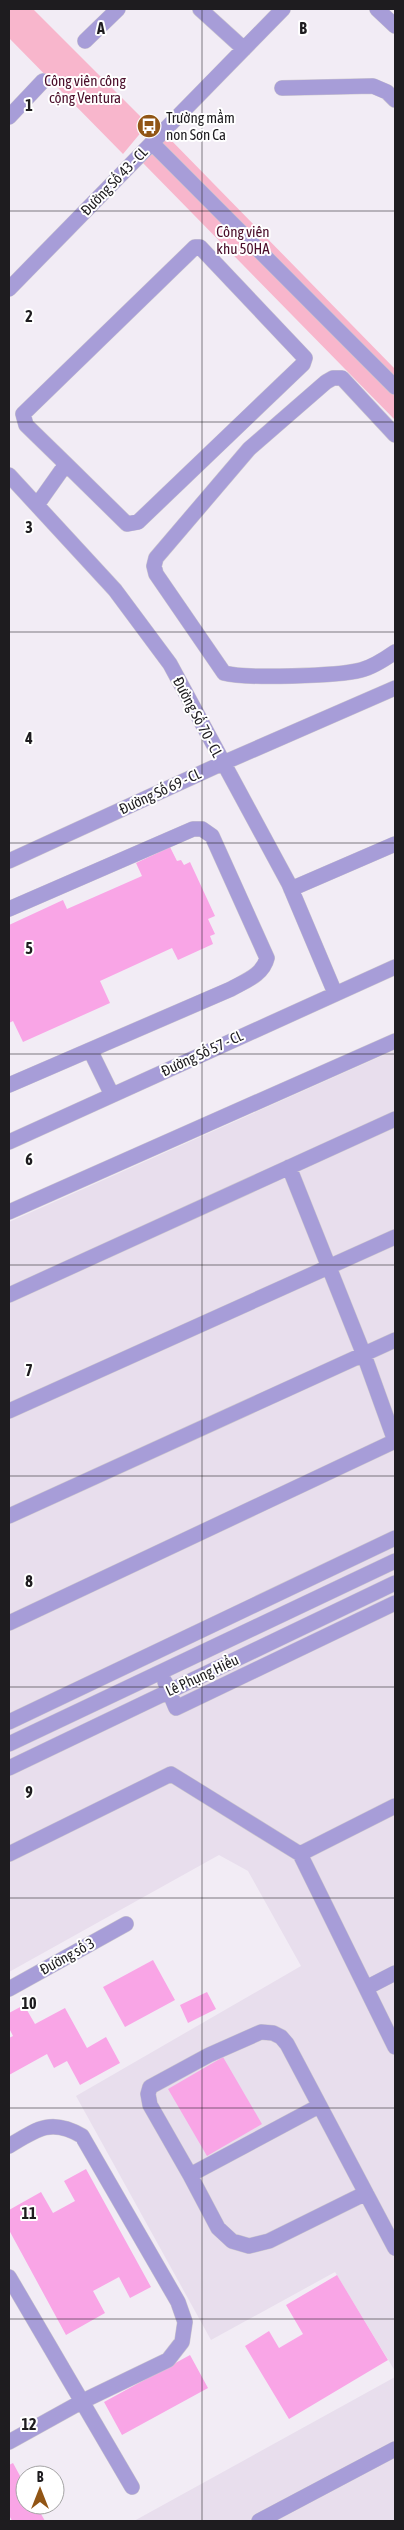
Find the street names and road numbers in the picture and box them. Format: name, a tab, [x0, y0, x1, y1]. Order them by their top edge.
street label: Đường Số 43 - CL	[77, 143, 151, 219]
street label: Đường Số 70 - CL	[170, 674, 226, 760]
street label: Đường Số 69 - CL	[116, 765, 204, 817]
street label: Đường Số 57 - CL	[158, 1027, 246, 1079]
street label: Lê Phụng Hiểu	[163, 1651, 241, 1699]
street label: Đường số 3	[37, 1934, 97, 1978]

